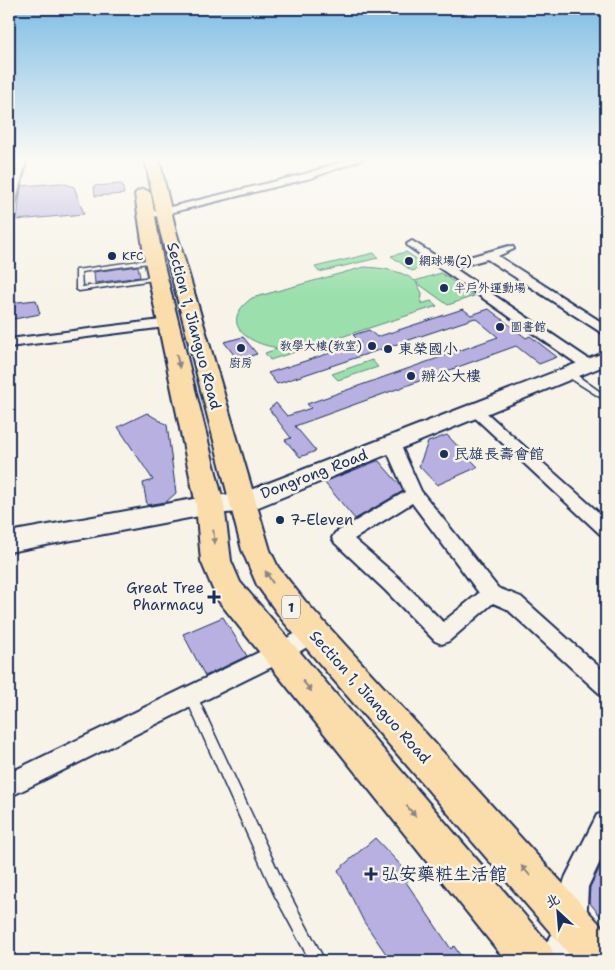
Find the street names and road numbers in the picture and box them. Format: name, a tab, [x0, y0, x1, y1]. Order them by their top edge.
street label: Section 1, Jianguo Road	[162, 240, 226, 412]
street label: Dongrong Road	[258, 444, 371, 504]
road number: 1	[282, 596, 300, 618]
street label: Section 1, Jianguo Road	[305, 626, 435, 768]

